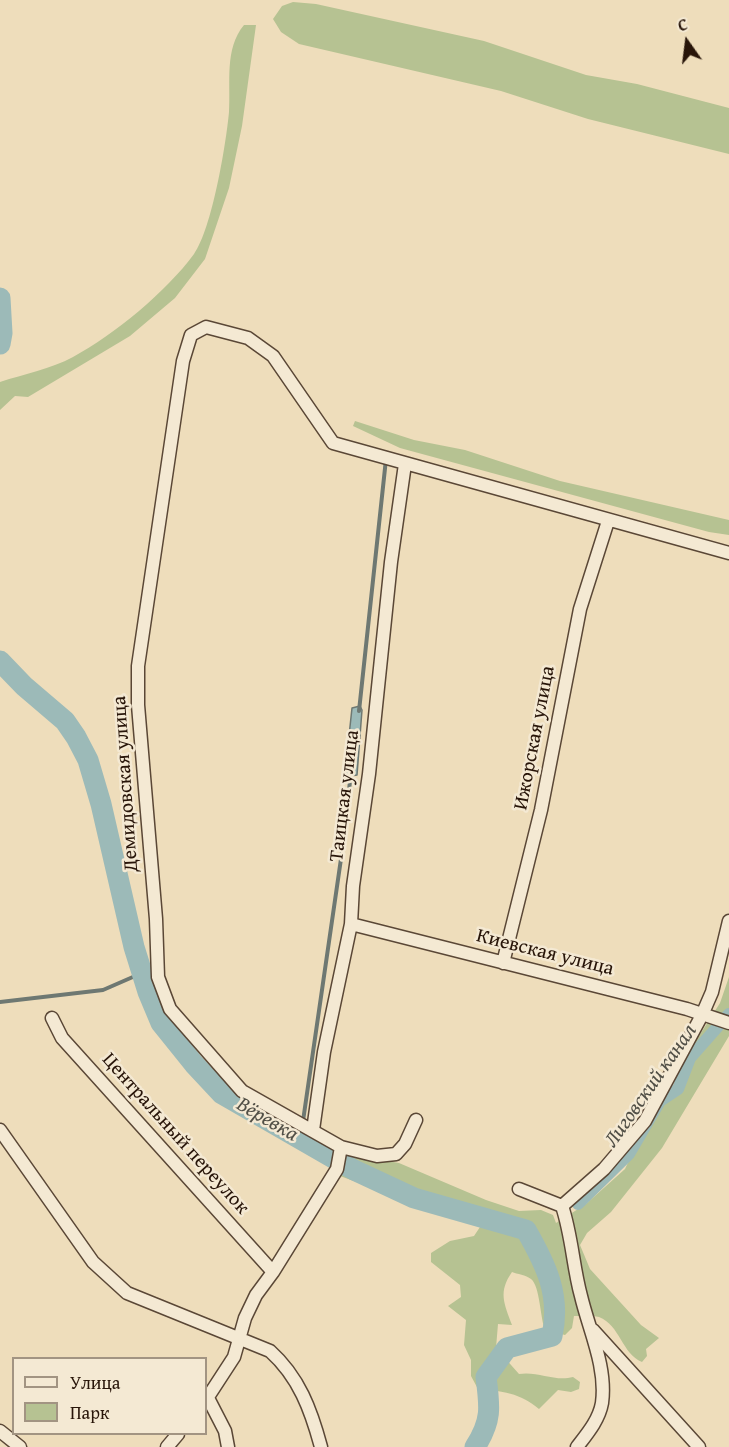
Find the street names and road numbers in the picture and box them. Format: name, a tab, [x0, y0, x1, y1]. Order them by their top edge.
street label: Ижорская улица	[509, 664, 561, 812]
street label: Демидовская улица	[108, 695, 144, 873]
street label: Таицкая улица	[325, 729, 365, 863]
street label: Киевская улица	[474, 924, 616, 982]
street label: Центральный переулок	[96, 1048, 254, 1220]

